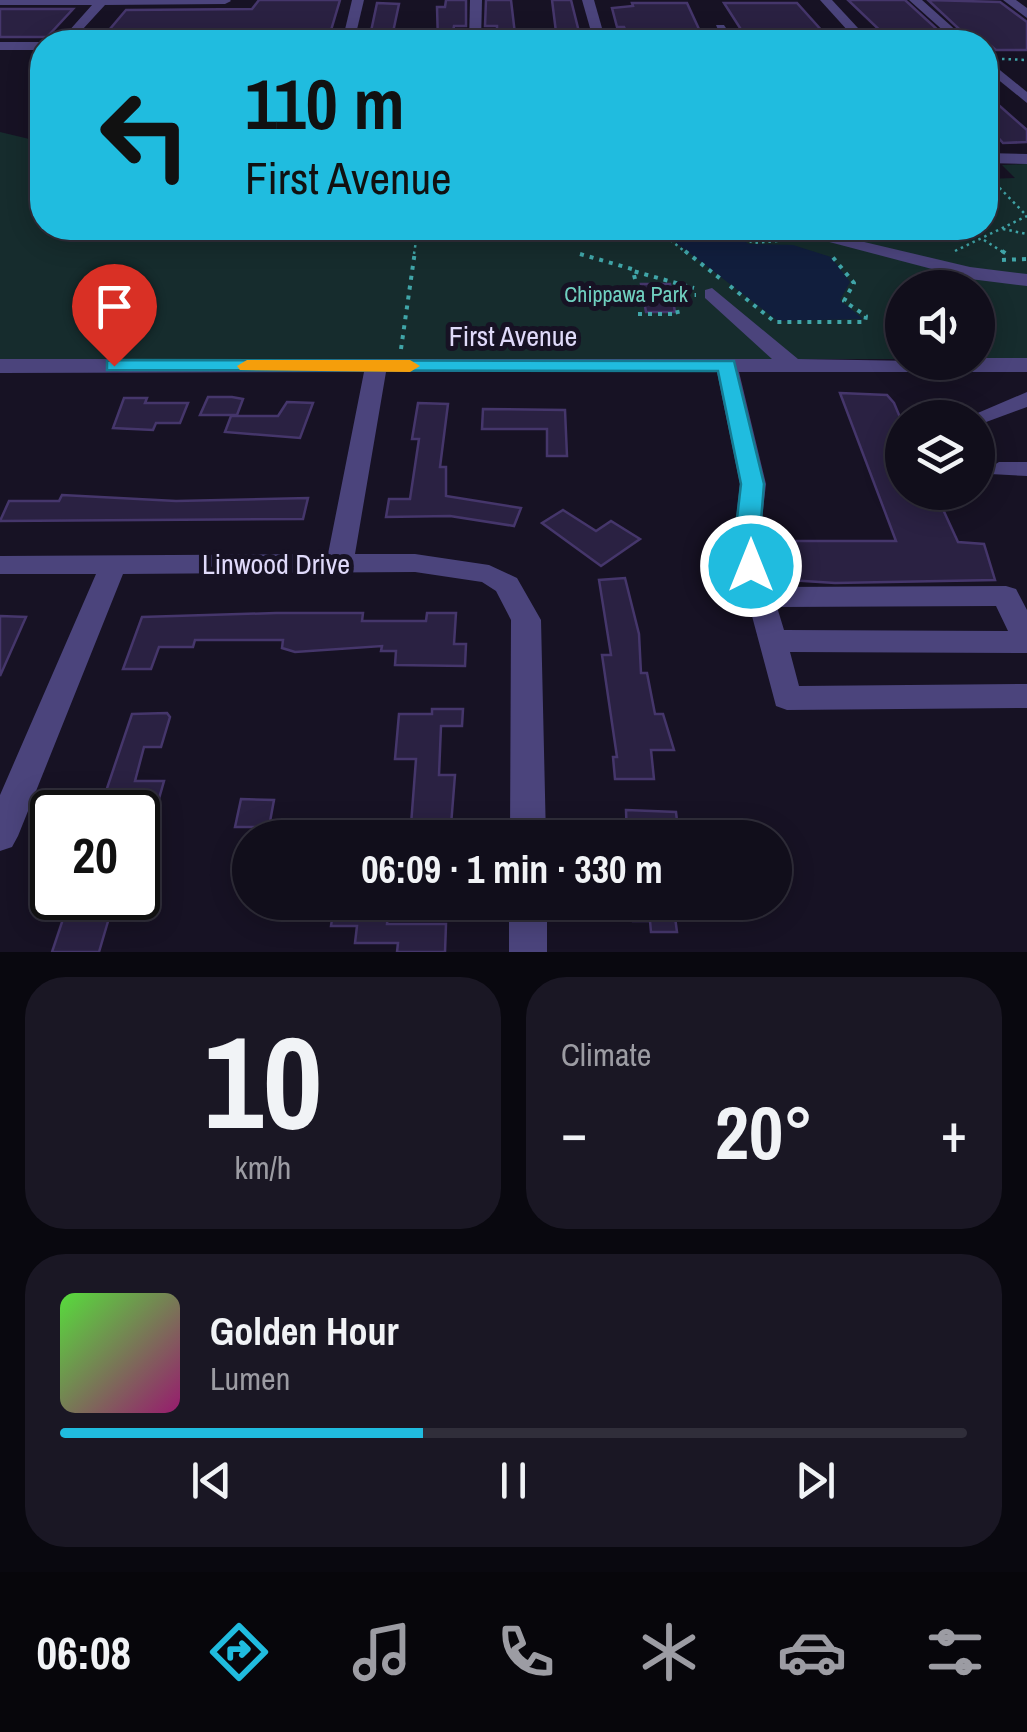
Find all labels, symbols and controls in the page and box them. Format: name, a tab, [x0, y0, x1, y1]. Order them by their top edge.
text: 110 m	[245, 57, 405, 151]
icon: left	[80, 70, 210, 200]
text: First Avenue	[245, 147, 452, 208]
pin	[72, 264, 157, 367]
map controls	[885, 270, 995, 510]
button: sound	[885, 270, 995, 380]
icon: arrive	[87, 279, 142, 334]
park label: Chippawa Park	[564, 279, 689, 309]
street label: First Avenue	[449, 317, 577, 355]
button: layers	[885, 400, 995, 510]
position arrow	[699, 514, 803, 618]
street label: Linwood Drive	[202, 545, 350, 583]
speed limit sign: 20	[30, 790, 160, 920]
text: 06:09 · 1 min · 330 m	[361, 844, 663, 895]
text: 10	[204, 993, 322, 1169]
text: Climate	[561, 1033, 651, 1076]
text: 20°	[715, 1081, 813, 1182]
text: −	[561, 1095, 587, 1169]
text: +	[941, 1095, 967, 1169]
text: km/h	[235, 1146, 291, 1189]
text: Golden Hour	[210, 1306, 399, 1357]
text: Lumen	[210, 1357, 290, 1400]
icon: previous	[184, 1453, 239, 1508]
icon: pause	[486, 1453, 541, 1508]
icon: next	[788, 1453, 843, 1508]
icon: directions	[204, 1617, 274, 1687]
icon: music	[347, 1617, 417, 1687]
icon: phone	[491, 1617, 561, 1687]
icon: climate	[634, 1617, 704, 1687]
icon: car	[777, 1617, 847, 1687]
icon: filters	[920, 1617, 990, 1687]
text: 06:08	[37, 1622, 131, 1683]

